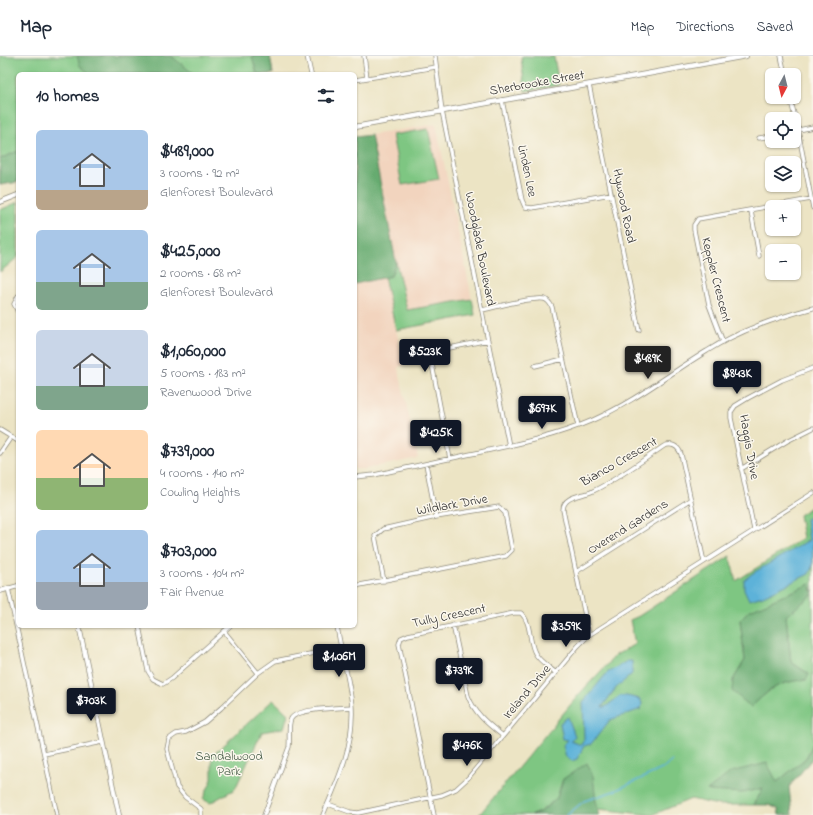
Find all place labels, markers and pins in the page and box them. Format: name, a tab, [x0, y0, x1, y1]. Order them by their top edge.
pin: $523K	[397, 339, 453, 373]
pin: $489K	[620, 346, 676, 380]
pin: $843K	[709, 361, 765, 395]
pin: $697K	[514, 396, 570, 430]
pin: $425K	[408, 420, 464, 454]
pin: $359K	[538, 614, 594, 648]
pin: $1.06M	[306, 644, 372, 678]
pin: $739K	[431, 658, 487, 692]
pin: $703K	[63, 688, 119, 722]
pin: $476K	[439, 733, 495, 767]

